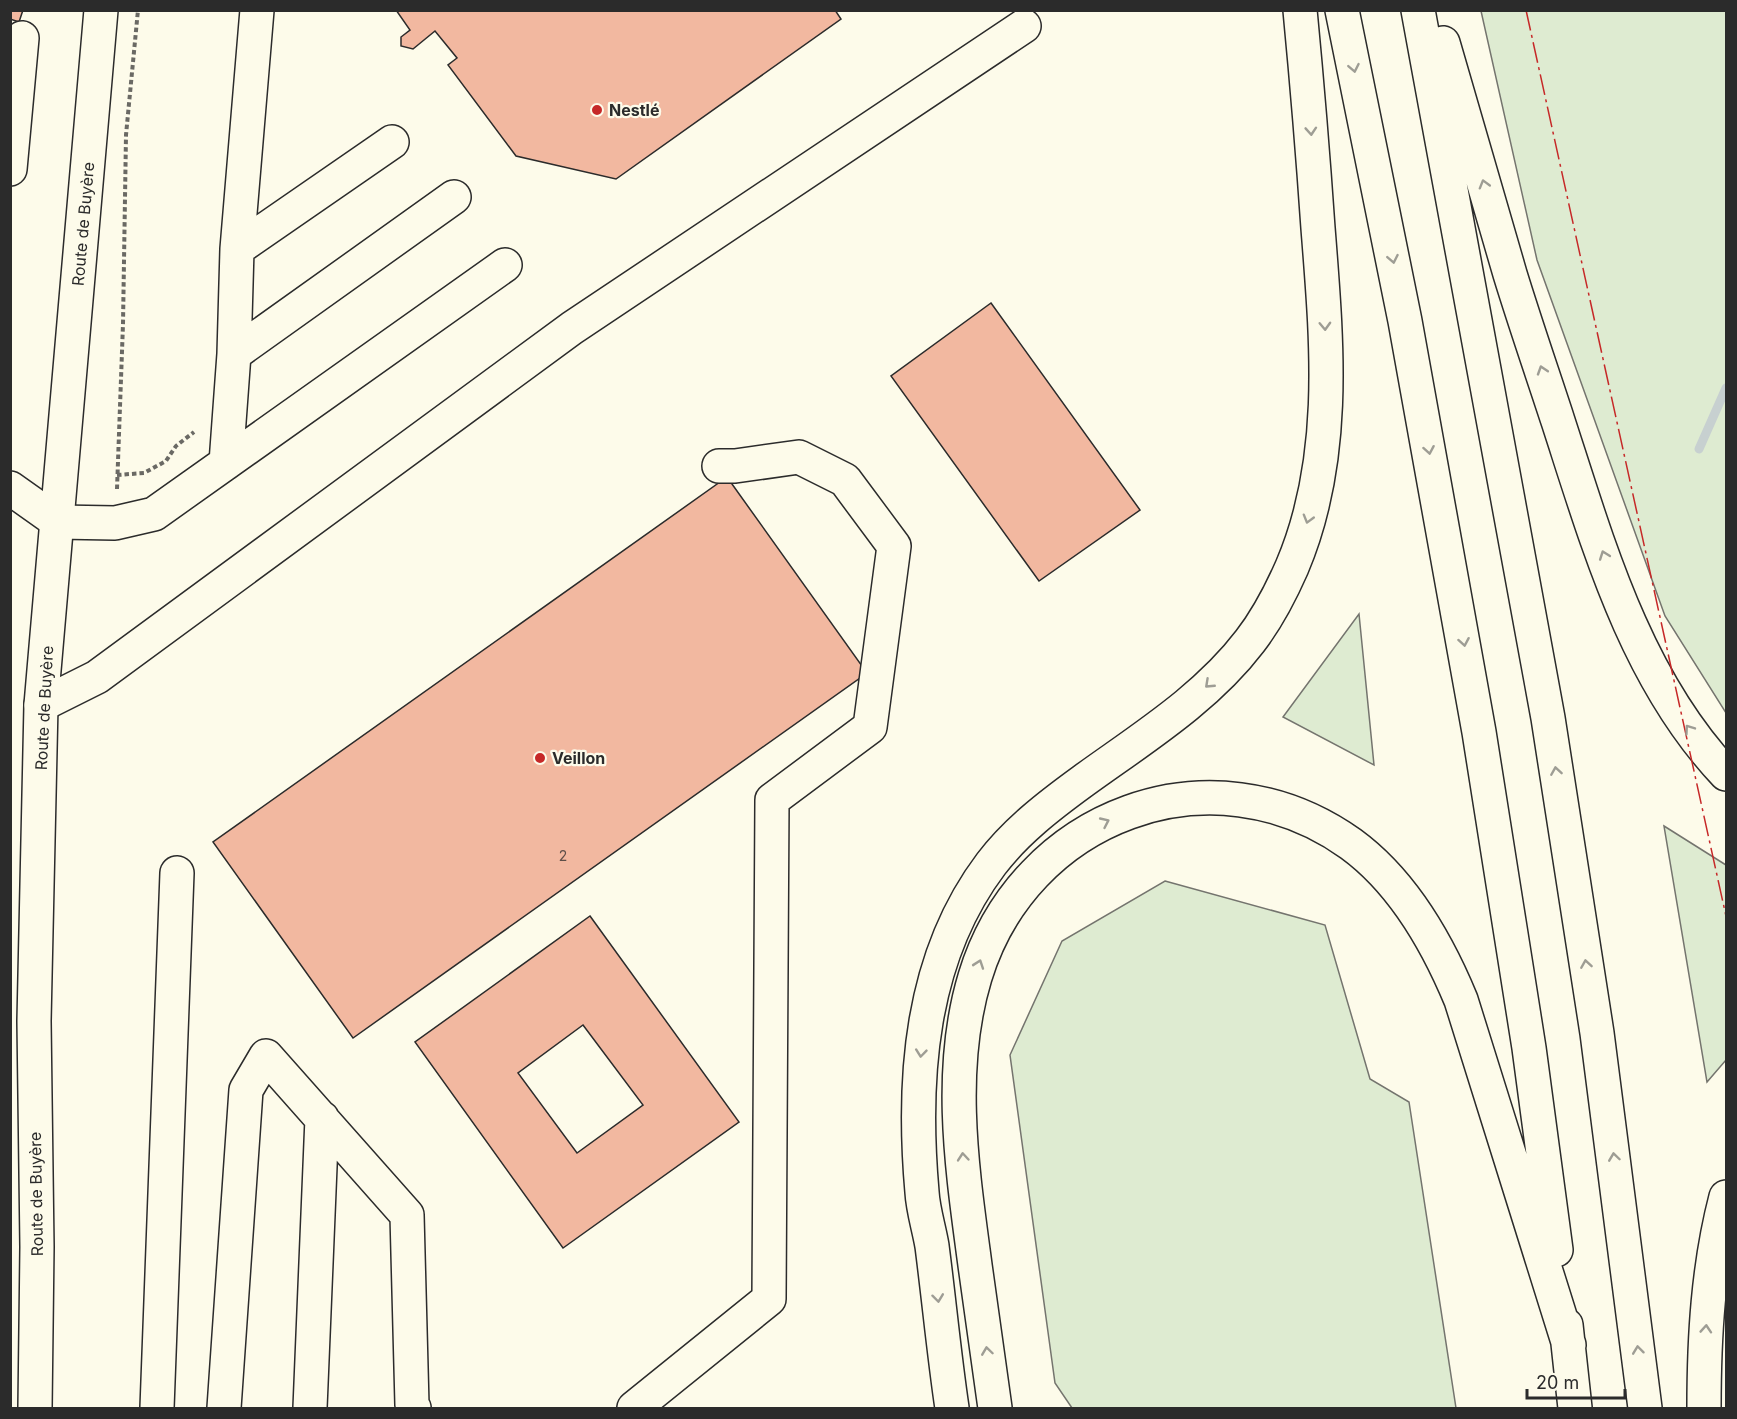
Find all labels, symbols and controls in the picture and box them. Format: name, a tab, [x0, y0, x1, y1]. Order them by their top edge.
one-way arrow	[1347, 62, 1360, 72]
place label: Nestlé	[609, 100, 659, 120]
marker: Nestlé	[590, 103, 604, 117]
one-way arrow	[1304, 127, 1317, 136]
street label: Route de Buyère	[68, 161, 98, 287]
one-way arrow	[1479, 179, 1491, 190]
one-way arrow	[1386, 254, 1399, 264]
one-way arrow	[1319, 321, 1332, 330]
one-way arrow	[1536, 365, 1549, 376]
one-way arrow	[1422, 445, 1435, 455]
one-way arrow	[1303, 514, 1316, 524]
one-way arrow	[1599, 550, 1611, 561]
one-way arrow	[1457, 638, 1469, 647]
street label: Route de Buyère	[31, 645, 57, 771]
one-way arrow	[1206, 677, 1216, 688]
one-way arrow	[1685, 725, 1696, 736]
place label: Veillon	[552, 748, 605, 768]
marker: Veillon	[533, 751, 547, 765]
one-way arrow	[1551, 767, 1563, 776]
one-way arrow	[1098, 818, 1109, 830]
house number: 2	[559, 847, 567, 864]
one-way arrow	[1581, 959, 1593, 969]
one-way arrow	[972, 960, 985, 970]
one-way arrow	[915, 1048, 928, 1057]
street label: Route de Buyère	[25, 1131, 47, 1257]
one-way arrow	[1608, 1152, 1620, 1162]
one-way arrow	[956, 1153, 969, 1162]
one-way arrow	[931, 1293, 944, 1302]
one-way arrow	[1700, 1325, 1713, 1334]
one-way arrow	[981, 1346, 993, 1355]
one-way arrow	[1632, 1346, 1645, 1355]
scale bar	[1527, 1362, 1624, 1400]
text: 20 m	[1536, 1372, 1579, 1393]

